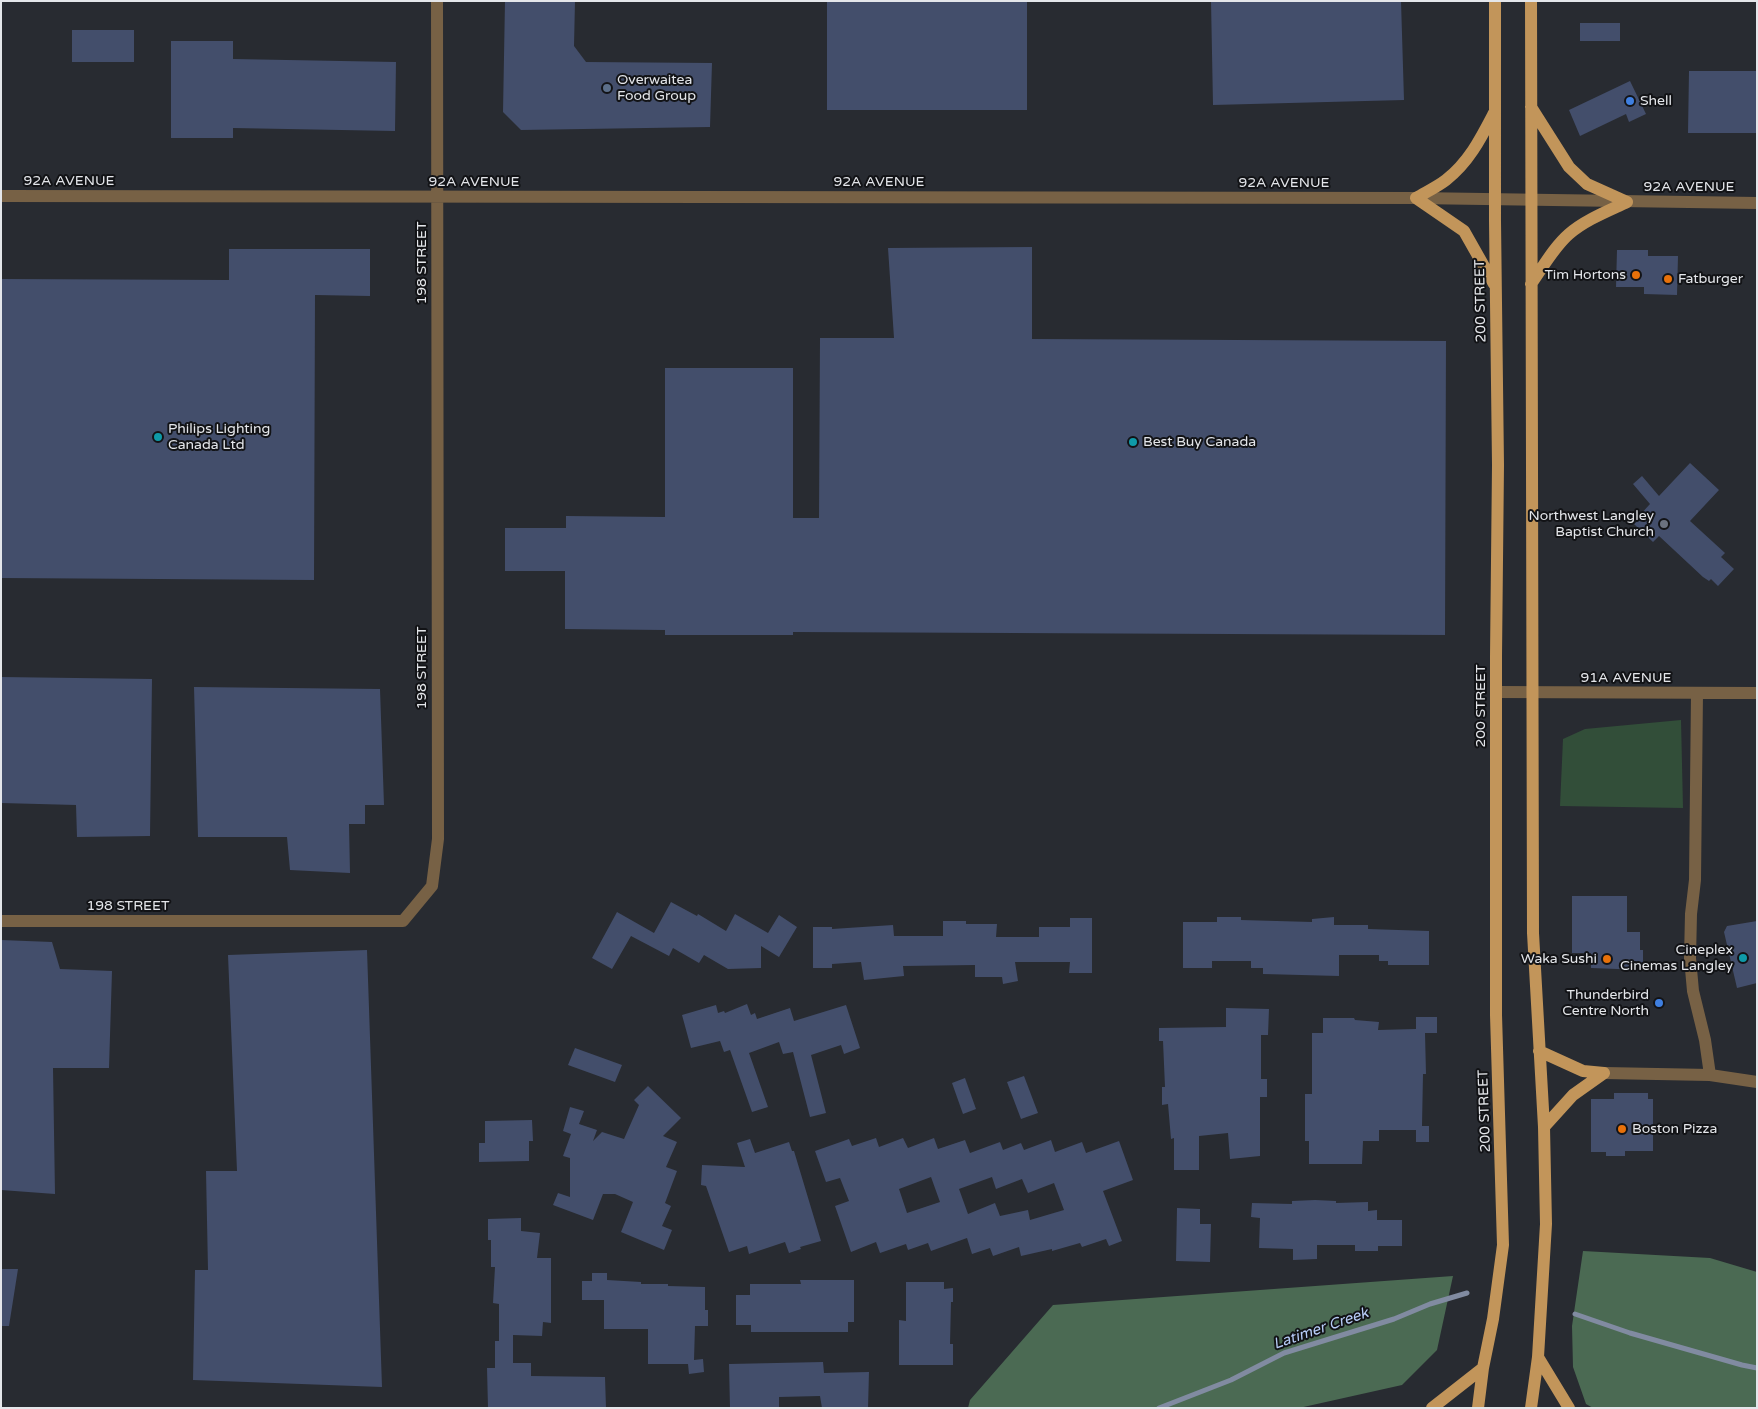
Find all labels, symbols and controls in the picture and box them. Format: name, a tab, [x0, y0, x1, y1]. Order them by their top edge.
place label: Overwaitea Food Group	[617, 72, 696, 104]
marker: Overwaitea Food Group	[601, 82, 613, 94]
place label: Shell	[1640, 93, 1672, 109]
marker: Shell	[1624, 95, 1636, 107]
street label: 92A AVENUE	[24, 173, 114, 189]
street label: 92A AVENUE	[429, 174, 519, 190]
street label: 92A AVENUE	[834, 174, 924, 190]
street label: 92A AVENUE	[1239, 175, 1329, 191]
street label: 92A AVENUE	[1644, 179, 1734, 195]
street label: 198 STREET	[414, 221, 430, 305]
street label: 200 STREET	[1472, 259, 1490, 343]
place label: Tim Hortons	[1544, 267, 1626, 283]
marker: Tim Hortons	[1630, 269, 1642, 281]
place label: Fatburger	[1678, 271, 1743, 287]
marker: Fatburger	[1662, 273, 1674, 285]
place label: Philips Lighting Canada Ltd	[168, 421, 270, 454]
marker: Philips Lighting Canada Ltd	[152, 431, 164, 443]
place label: Best Buy Canada	[1143, 434, 1256, 450]
marker: Best Buy Canada	[1127, 436, 1139, 448]
place label: Northwest Langley Baptist Church	[1529, 508, 1654, 540]
marker: Northwest Langley Baptist Church	[1658, 518, 1670, 530]
street label: 198 STREET	[414, 626, 430, 710]
street label: 200 STREET	[1473, 664, 1489, 748]
street label: 91A AVENUE	[1581, 670, 1671, 686]
street label: 198 STREET	[86, 898, 170, 914]
place label: Cineplex Cinemas Langley	[1620, 942, 1733, 974]
place label: Waka Sushi	[1521, 951, 1597, 967]
marker: Cineplex Cinemas Langley	[1737, 952, 1749, 964]
marker: Waka Sushi	[1601, 953, 1613, 965]
place label: Thunderbird Centre North	[1562, 987, 1649, 1020]
marker: Thunderbird Centre North	[1653, 997, 1665, 1009]
street label: 200 STREET	[1475, 1069, 1495, 1153]
place label: Boston Pizza	[1632, 1121, 1717, 1137]
marker: Boston Pizza	[1616, 1123, 1628, 1135]
water label: Latimer Creek	[1271, 1304, 1371, 1354]

